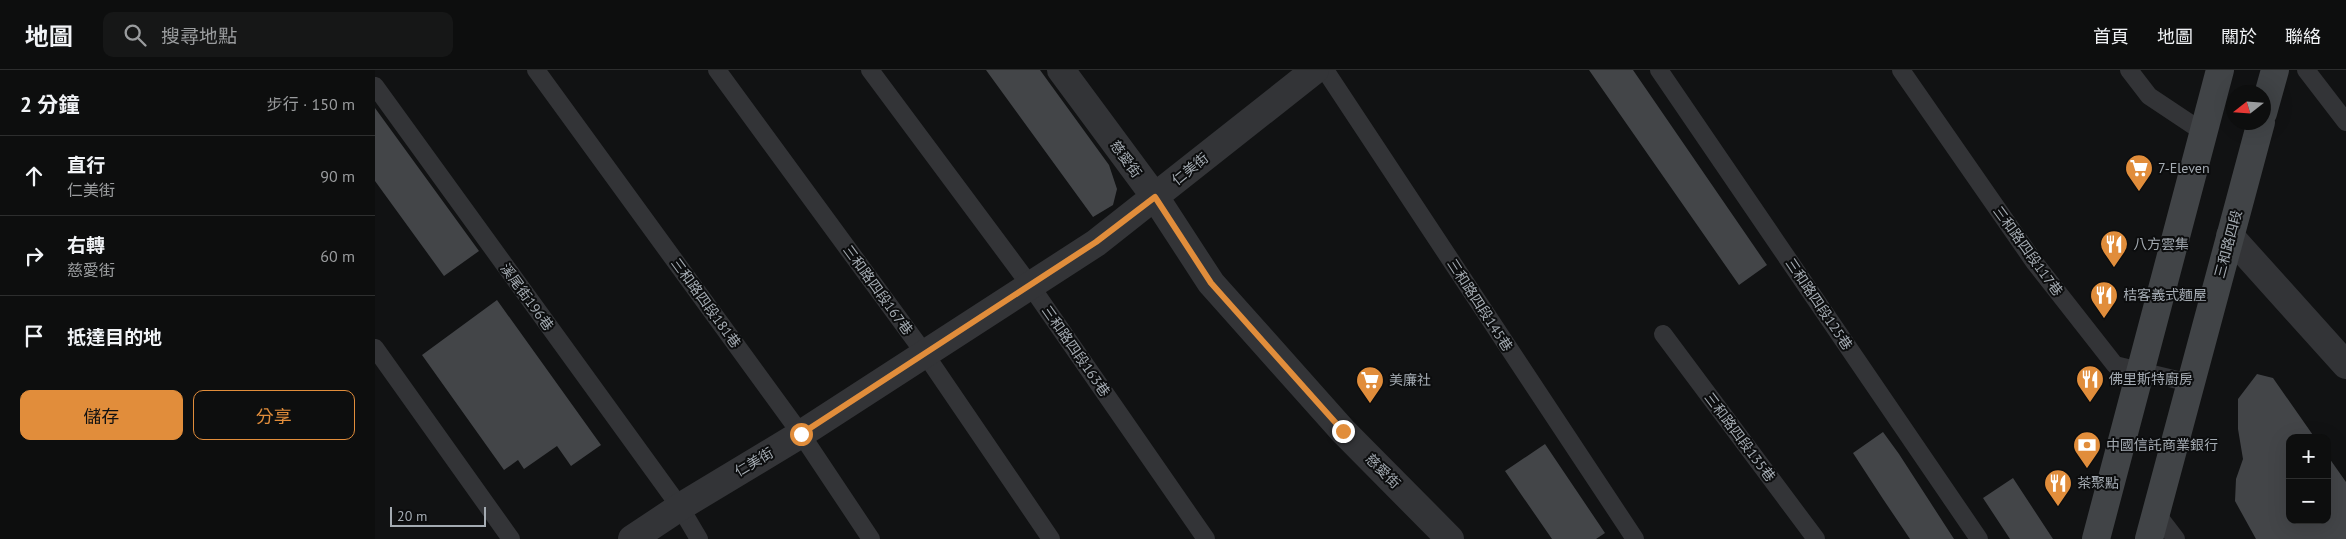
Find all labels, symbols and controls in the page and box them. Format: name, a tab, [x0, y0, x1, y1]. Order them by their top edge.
search box	[103, 12, 453, 57]
text: 地圖	[25, 21, 73, 52]
icon: search	[121, 21, 149, 49]
text: 搜尋地點	[161, 24, 237, 48]
text: 首頁	[2093, 25, 2129, 48]
text: 地圖	[2157, 25, 2193, 48]
text: 關於	[2221, 25, 2257, 48]
text: 聯絡	[2285, 25, 2321, 48]
north arrow	[2226, 85, 2271, 130]
text: 2 分鐘	[20, 91, 79, 118]
text: 步行 · 150 m	[267, 94, 355, 114]
street label: 慈愛街	[1106, 137, 1146, 181]
street label: 仁美街	[1168, 149, 1212, 189]
text: 直行	[67, 153, 105, 177]
supermarket icon: 7-Eleven	[2124, 153, 2154, 192]
place label: 7-Eleven	[2158, 159, 2210, 177]
icon: ahead	[20, 162, 48, 190]
text: 90 m	[320, 166, 355, 186]
text: 仁美街	[67, 180, 115, 200]
street label: 三和路四段117巷	[1989, 202, 2067, 300]
street label: 三和路四段	[2210, 208, 2246, 280]
restaurant icon: 八方雲集	[2099, 229, 2129, 268]
text: 右轉	[67, 233, 105, 257]
place label: 八方雲集	[2133, 235, 2189, 253]
street label: 三和路四段167巷	[839, 241, 917, 339]
icon: right	[20, 242, 48, 270]
text: 60 m	[320, 246, 355, 266]
street label: 三和路四段181巷	[667, 254, 745, 352]
street label: 三和路四段145巷	[1443, 255, 1517, 355]
street label: 三和路四段125巷	[1782, 255, 1856, 353]
text: 慈愛街	[67, 260, 115, 280]
street label: 溪尾街196巷	[497, 260, 557, 334]
restaurant icon: 桔客義式麵屋	[2089, 280, 2119, 319]
place label: 桔客義式麵屋	[2123, 286, 2207, 304]
street label: 三和路四段163巷	[1038, 302, 1114, 400]
icon: arrive	[20, 322, 48, 350]
text: 抵達目的地	[67, 325, 162, 349]
restaurant icon: 佛里斯特廚房	[2075, 364, 2105, 403]
supermarket icon: 美廉社	[1355, 365, 1385, 404]
place label: 佛里斯特廚房	[2109, 370, 2193, 388]
place label: 美廉社	[1389, 371, 1431, 389]
street label: 三和路四段135巷	[1701, 389, 1779, 485]
button: 儲存	[20, 390, 183, 440]
button: 分享	[193, 390, 355, 440]
route end	[1332, 420, 1355, 443]
route start	[790, 423, 813, 446]
bank icon: 中國信託商業銀行	[2072, 430, 2102, 469]
map controls	[2286, 434, 2331, 524]
button: +	[2286, 434, 2331, 479]
place label: 中國信託商業銀行	[2106, 436, 2218, 454]
street label: 仁美街	[731, 443, 777, 481]
street label: 慈愛街	[1362, 450, 1404, 492]
restaurant icon: 茶聚點	[2043, 468, 2073, 507]
place label: 茶聚點	[2077, 474, 2119, 492]
button: −	[2286, 479, 2331, 524]
scale bar	[390, 504, 486, 527]
text: 20 m	[397, 507, 427, 525]

